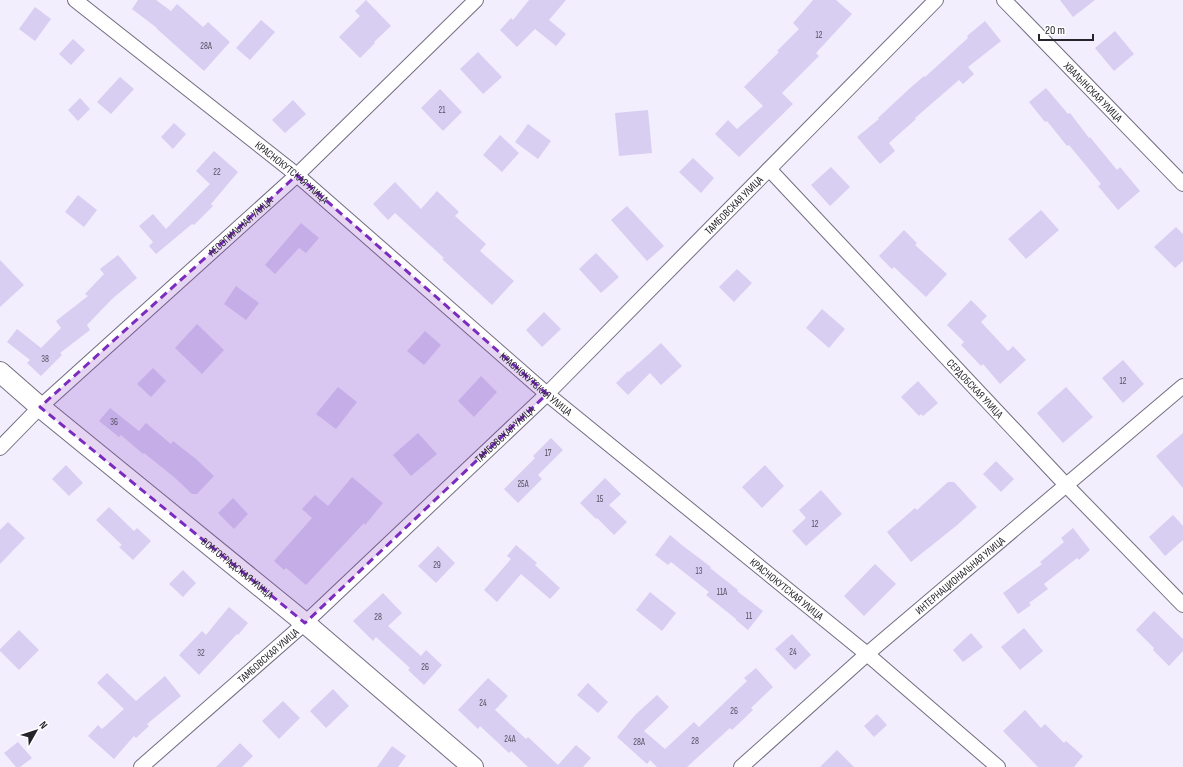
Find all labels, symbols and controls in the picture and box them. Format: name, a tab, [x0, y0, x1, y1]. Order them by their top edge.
scale bar	[1039, 16, 1093, 42]
text: 20 m	[1045, 23, 1065, 38]
house number: 12	[816, 30, 823, 41]
house number: 28А	[200, 41, 212, 52]
street label: ХВАЛЫНСКАЯ УЛИЦА	[1061, 58, 1125, 125]
house number: 21	[439, 105, 446, 116]
street label: КРАСНОКУТСКАЯ УЛИЦА	[253, 138, 331, 206]
house number: 22	[213, 167, 221, 178]
street label: ТАМБОВСКАЯ УЛИЦА	[702, 173, 766, 237]
street label: ЛЕСОПИЛЬНАЯ УЛИЦА	[205, 194, 275, 259]
street label: КРАСНОКУТСКАЯ УЛИЦА	[497, 349, 575, 418]
house number: 38	[41, 354, 49, 365]
street label: СЕРДОБСКАЯ УЛИЦА	[944, 356, 1006, 421]
house number: 12	[1120, 376, 1127, 387]
street label: ТАМБОВСКАЯ УЛИЦА	[472, 403, 537, 465]
house number: 36	[110, 417, 118, 428]
house number: 17	[545, 448, 552, 459]
house number: 25А	[517, 479, 529, 490]
house number: 15	[597, 494, 604, 505]
house number: 12	[812, 519, 819, 530]
street label: ИНТЕРНАЦИОНАЛЬНАЯ УЛИЦА	[912, 533, 1008, 617]
street label: ВОЛГОГРАДСКАЯ УЛИЦА	[199, 535, 277, 601]
street label: КРАСНОКУТСКАЯ УЛИЦА	[747, 555, 826, 623]
house number: 29	[433, 560, 441, 571]
house number: 13	[696, 566, 703, 577]
house number: 11А	[717, 587, 727, 598]
house number: 11	[746, 611, 753, 622]
house number: 28	[374, 612, 382, 623]
street label: ТАМБОВСКАЯ УЛИЦА	[235, 625, 301, 686]
house number: 24	[789, 647, 797, 658]
house number: 32	[197, 648, 205, 659]
house number: 26	[421, 662, 429, 673]
house number: 24	[479, 698, 487, 709]
house number: 26	[730, 706, 738, 717]
north arrow	[16, 711, 56, 751]
text: N	[36, 719, 50, 731]
house number: 24А	[504, 734, 516, 745]
house number: 28	[691, 736, 699, 747]
house number: 28А	[633, 737, 645, 748]

